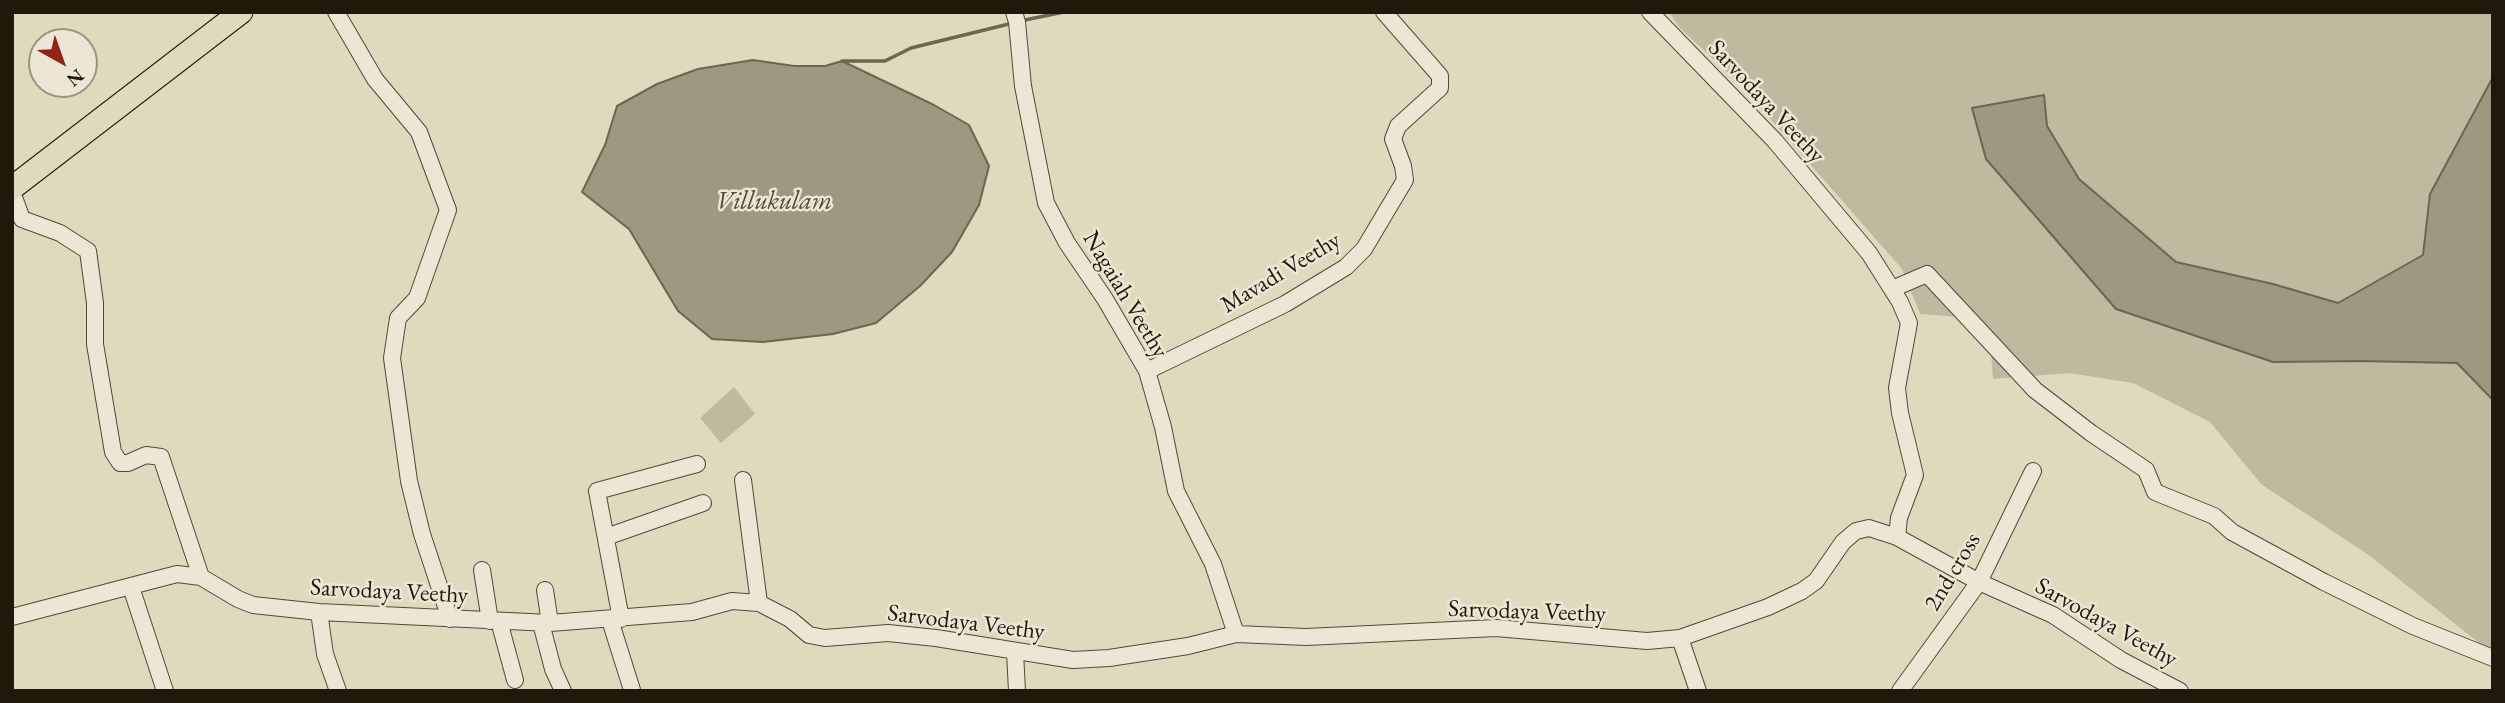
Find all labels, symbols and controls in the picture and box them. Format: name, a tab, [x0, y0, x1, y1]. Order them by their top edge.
north arrow	[28, 28, 98, 98]
street label: Sarvodaya Veethy	[1702, 34, 1830, 170]
text: N	[62, 63, 89, 92]
water label: Villukulam	[716, 186, 832, 218]
street label: Nagaiah Veethy	[1076, 226, 1174, 364]
street label: Mavadi Veethy	[1216, 226, 1346, 320]
street label: 2nd cross	[1919, 528, 1987, 616]
street label: Sarvodaya Veethy	[2030, 572, 2182, 674]
street label: Sarvodaya Veethy	[309, 573, 469, 611]
street label: Sarvodaya Veethy	[1447, 595, 1607, 629]
street label: Sarvodaya Veethy	[886, 599, 1046, 647]

